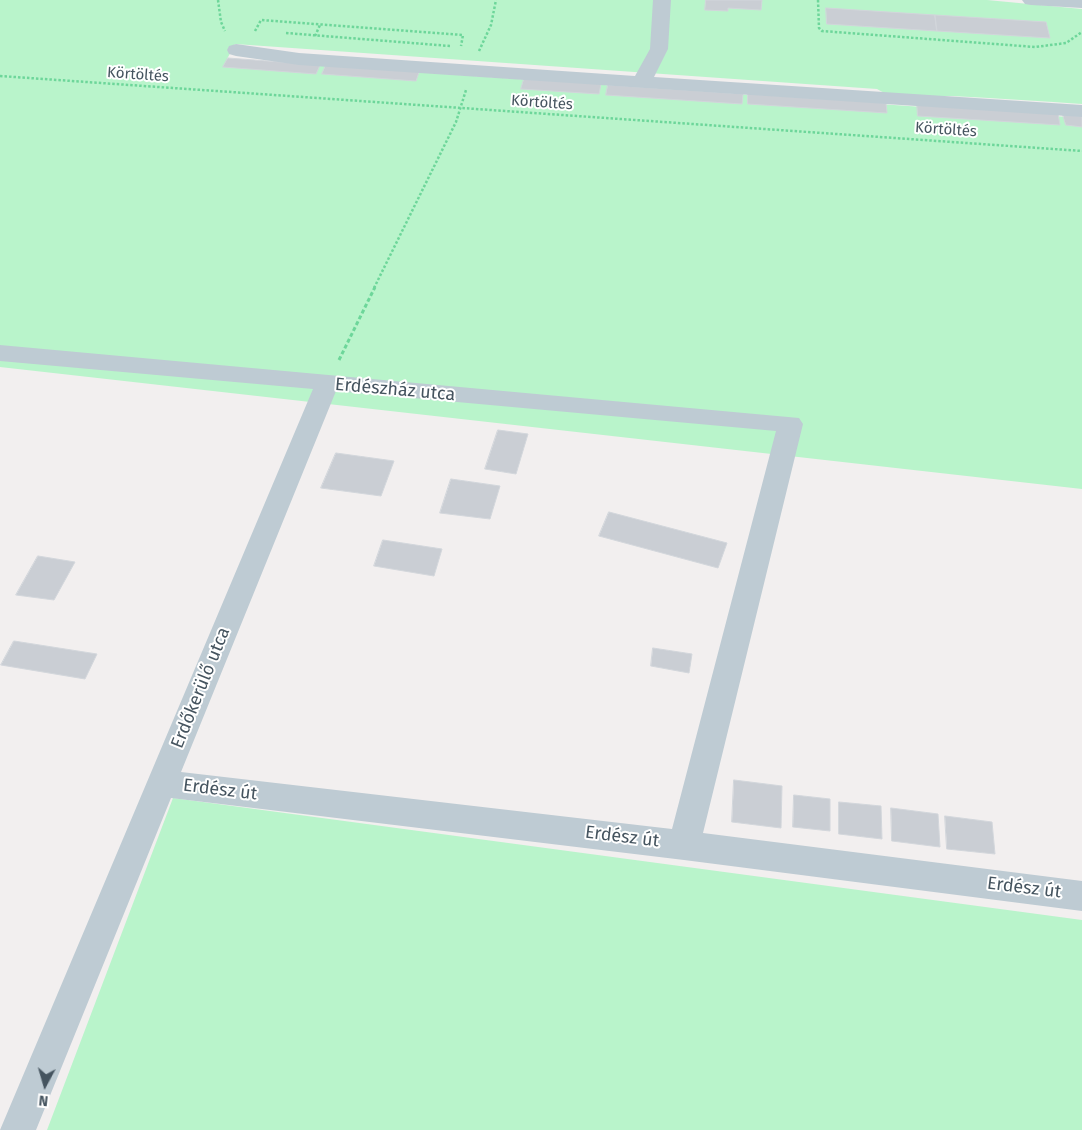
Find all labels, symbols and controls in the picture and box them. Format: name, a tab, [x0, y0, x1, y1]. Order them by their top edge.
street label: Körtöltés	[107, 64, 169, 86]
street label: Körtöltés	[511, 92, 573, 114]
street label: Körtöltés	[915, 119, 977, 141]
street label: Erdészház utca	[334, 374, 456, 406]
street label: Erdőkerülő utca	[167, 624, 235, 752]
street label: Erdész út	[182, 775, 258, 805]
street label: Erdész út	[584, 822, 660, 852]
street label: Erdész út	[986, 873, 1062, 903]
north arrow	[20, 1060, 70, 1110]
text: N	[38, 1091, 49, 1109]

